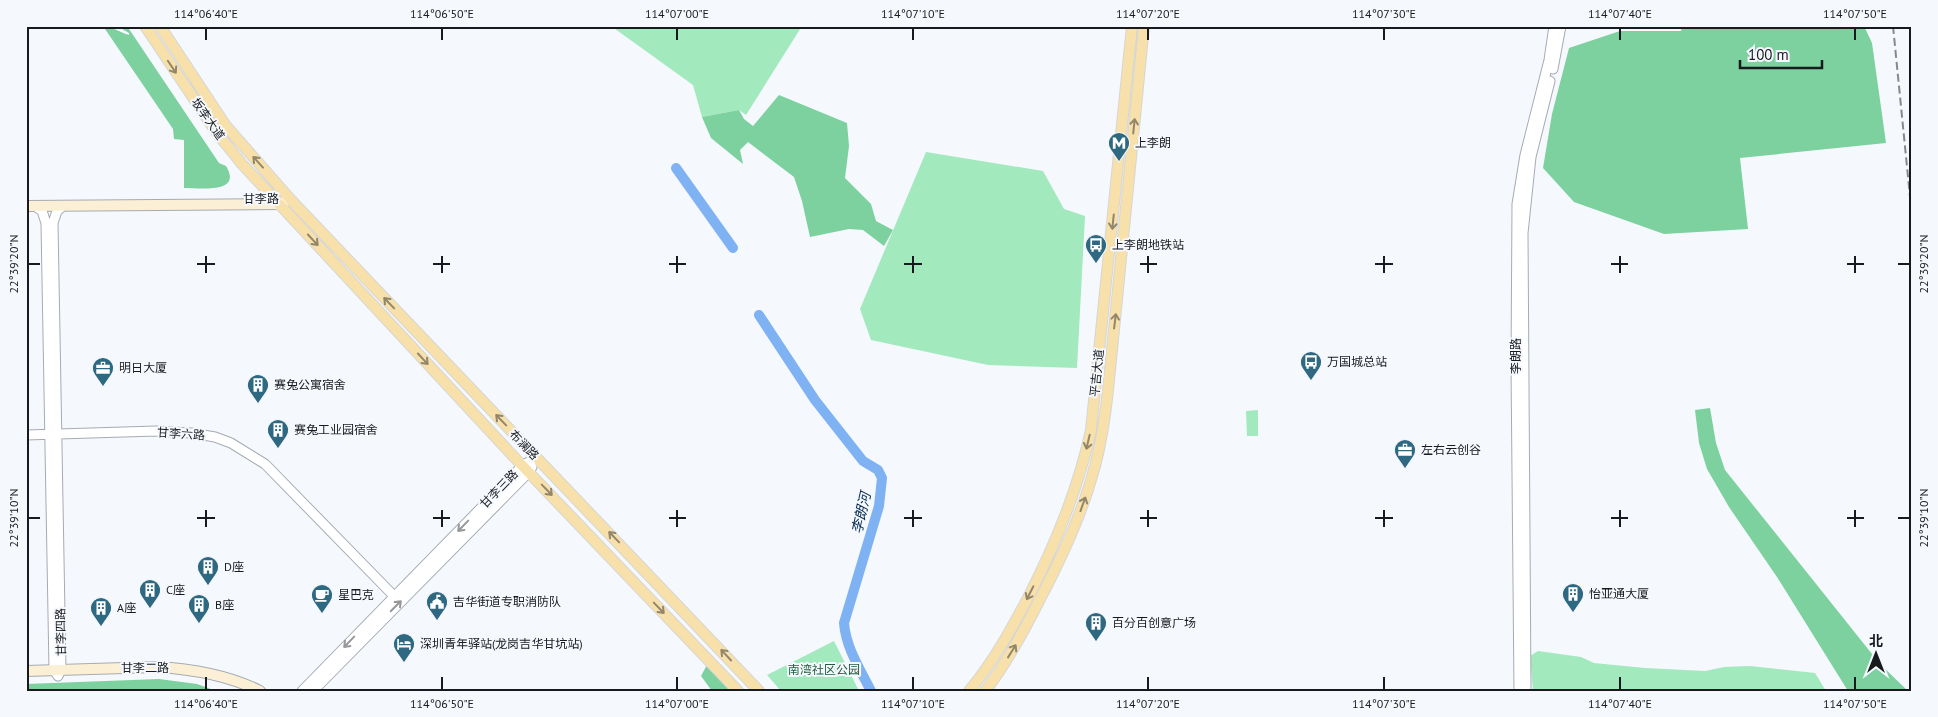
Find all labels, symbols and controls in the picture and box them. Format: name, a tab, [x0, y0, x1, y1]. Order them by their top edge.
text: 114°06'40"E	[174, 6, 238, 21]
text: 114°06'50"E	[410, 6, 474, 21]
text: 114°07'00"E	[645, 6, 709, 21]
text: 114°07'10"E	[881, 6, 945, 21]
text: 114°07'20"E	[1116, 6, 1180, 21]
text: 114°07'30"E	[1352, 6, 1416, 21]
text: 114°07'40"E	[1588, 6, 1652, 21]
text: 114°07'50"E	[1823, 6, 1887, 21]
scale bar	[1740, 38, 1823, 70]
text: 100 m	[1748, 45, 1789, 64]
one-way arrow	[167, 59, 177, 73]
street label: 坂李大道	[188, 95, 228, 143]
one-way arrow	[1129, 118, 1139, 134]
metro station icon: 上李朗	[1107, 131, 1131, 162]
place label: 上李朗	[1135, 135, 1171, 150]
one-way arrow	[252, 156, 264, 169]
street label: 甘李路	[243, 191, 279, 206]
one-way arrow	[1108, 214, 1118, 230]
one-way arrow	[307, 233, 319, 246]
bus stop icon: 上李朗地铁站	[1084, 233, 1108, 264]
text: 22°39'20"N	[6, 234, 21, 294]
text: 22°39'20"N	[1916, 234, 1931, 294]
place label: 上李朗地铁站	[1112, 237, 1184, 252]
one-way arrow	[383, 297, 395, 309]
one-way arrow	[1110, 314, 1120, 330]
street label: 李朗路	[1508, 338, 1523, 374]
street label: 平吉大道	[1087, 348, 1106, 398]
bus stop icon: 万国城总站	[1299, 350, 1323, 381]
one-way arrow	[418, 352, 429, 365]
place label: 万国城总站	[1327, 354, 1387, 369]
office icon: 明日大厦	[91, 356, 115, 387]
place label: 明日大厦	[119, 360, 167, 375]
building icon: 赛兔公寓宿舍	[246, 373, 270, 404]
place label: 赛兔公寓宿舍	[274, 377, 346, 392]
one-way arrow	[495, 414, 507, 427]
building icon: 赛兔工业园宿舍	[266, 418, 290, 449]
place label: 赛兔工业园宿舍	[294, 422, 378, 437]
street label: 甘李六路	[157, 424, 206, 443]
street label: 布澜路	[506, 426, 542, 463]
one-way arrow	[1083, 433, 1092, 449]
office icon: 左右云创谷	[1393, 438, 1417, 469]
place label: 左右云创谷	[1421, 442, 1481, 457]
street label: 甘李三路	[477, 466, 521, 511]
one-way arrow	[540, 484, 553, 496]
text: 22°39'10"N	[6, 488, 21, 548]
water label: 李朗河	[848, 488, 875, 535]
text: 22°39'10"N	[1916, 488, 1931, 548]
one-way arrow	[1079, 497, 1088, 513]
one-way arrow	[457, 520, 469, 533]
one-way arrow	[608, 531, 620, 544]
building icon: D座	[196, 555, 220, 586]
place label: D座	[224, 559, 244, 574]
building icon: C座	[138, 578, 162, 609]
place label: C座	[166, 582, 185, 597]
building icon: 怡亚通大厦	[1561, 582, 1585, 613]
cafe icon: 星巴克	[310, 583, 334, 614]
one-way arrow	[1025, 585, 1034, 600]
place label: 怡亚通大厦	[1589, 586, 1649, 601]
place label: 星巴克	[338, 587, 374, 602]
public building icon: 吉华街道专职消防队	[425, 590, 449, 621]
building icon: B座	[187, 593, 211, 624]
place label: 吉华街道专职消防队	[453, 594, 561, 609]
building icon: A座	[89, 596, 113, 627]
place label: B座	[215, 597, 234, 612]
place label: A座	[117, 600, 136, 615]
one-way arrow	[390, 600, 403, 612]
one-way arrow	[653, 601, 665, 614]
street label: 甘李四路	[53, 608, 68, 656]
building icon: 百分百创意广场	[1084, 611, 1108, 642]
place label: 百分百创意广场	[1112, 615, 1196, 630]
north arrow	[1850, 630, 1900, 680]
hotel icon: 深圳青年驿站(龙岗吉华甘坑站)	[392, 632, 416, 663]
text: 北	[1869, 632, 1883, 650]
one-way arrow	[343, 636, 355, 649]
place label: 深圳青年驿站(龙岗吉华甘坑站)	[420, 636, 583, 651]
one-way arrow	[1008, 644, 1018, 658]
one-way arrow	[720, 649, 732, 662]
street label: 甘李二路	[121, 660, 169, 675]
park label: 南湾社区公园	[788, 662, 860, 677]
text: 114°06'40"E	[174, 696, 238, 711]
text: 114°06'50"E	[410, 696, 474, 711]
text: 114°07'00"E	[645, 696, 709, 711]
text: 114°07'10"E	[881, 696, 945, 711]
text: 114°07'20"E	[1116, 696, 1180, 711]
text: 114°07'30"E	[1352, 696, 1416, 711]
text: 114°07'40"E	[1588, 696, 1652, 711]
text: 114°07'50"E	[1823, 696, 1887, 711]

